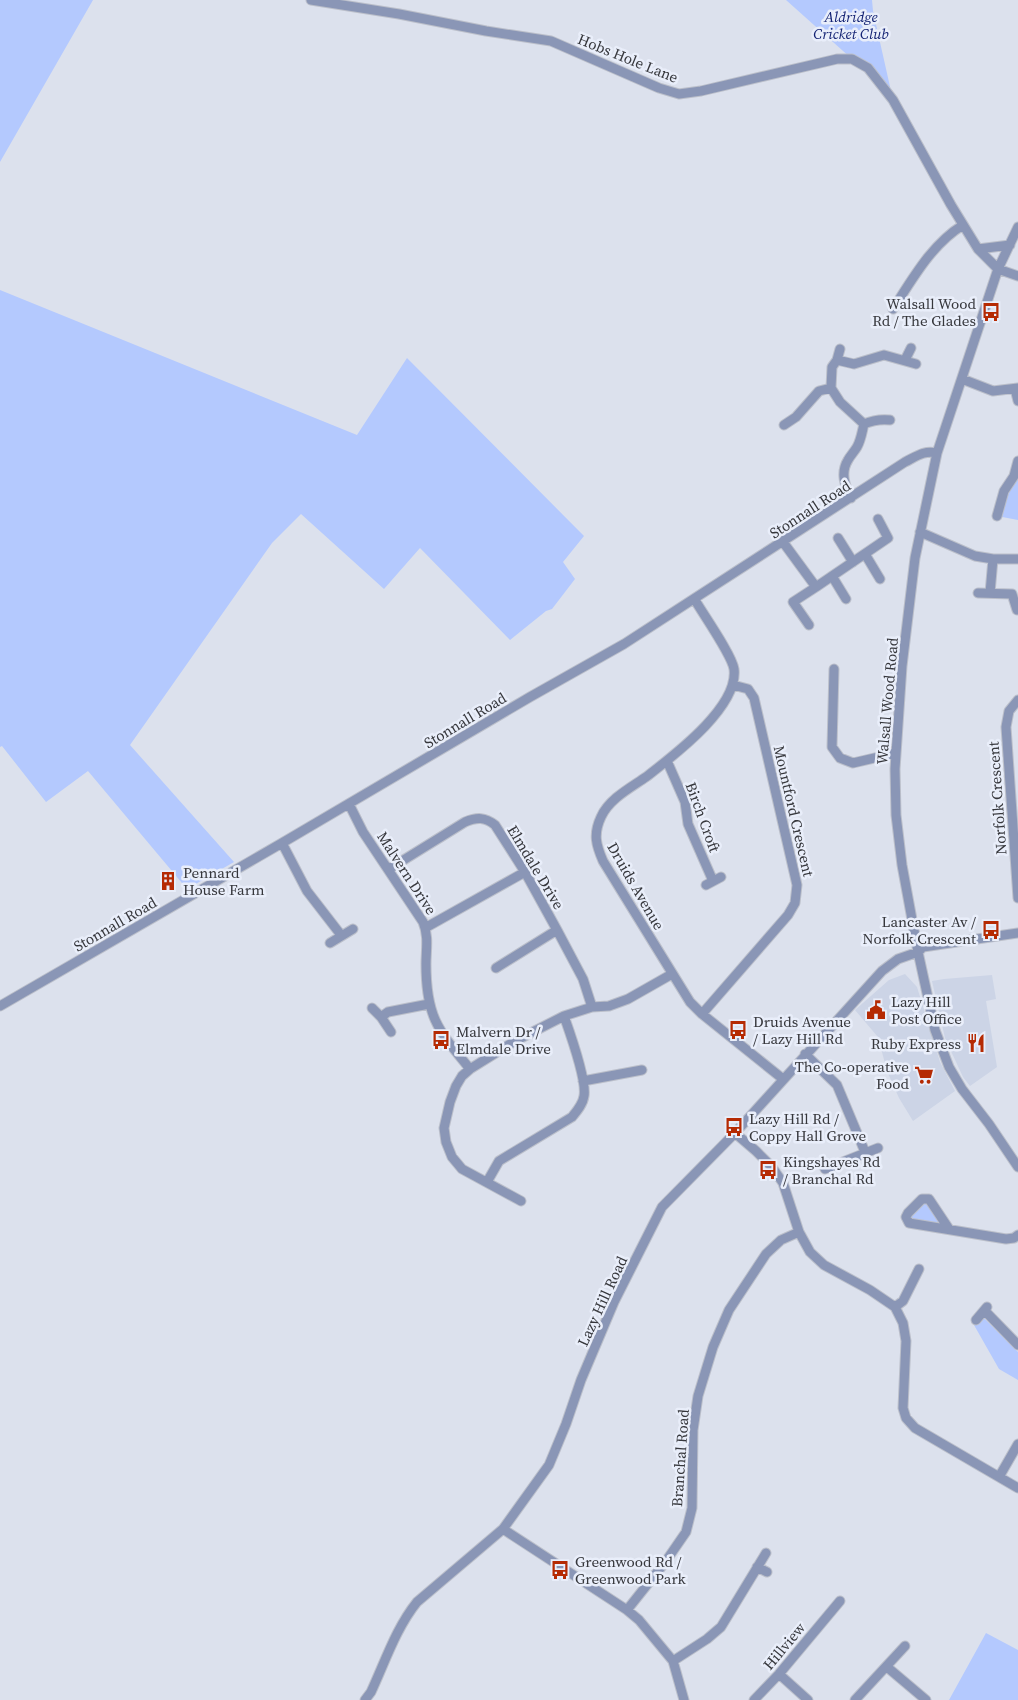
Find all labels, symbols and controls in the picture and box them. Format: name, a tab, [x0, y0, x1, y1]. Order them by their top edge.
park label: Aldridge Cricket Club	[813, 6, 889, 44]
street label: Hobs Hole Lane	[575, 28, 682, 88]
place label: Walsall Wood Rd / The Glades	[872, 293, 976, 331]
bus stop icon: Walsall Wood Rd / The Glades	[980, 301, 1002, 323]
street label: Stonnall Road	[765, 475, 855, 543]
street label: Walsall Wood Road	[871, 636, 903, 765]
street label: Stonnall Road	[420, 687, 511, 753]
street label: Norfolk Crescent	[983, 741, 1011, 855]
street label: Mountford Crescent	[769, 743, 819, 879]
street label: Birch Croft	[681, 779, 726, 855]
street label: Elmdale Drive	[503, 821, 570, 913]
street label: Malvern Drive	[372, 827, 442, 919]
street label: Druids Avenue	[602, 838, 670, 934]
place label: Pennard House Farm	[183, 862, 265, 900]
building icon: Pennard House Farm	[157, 870, 179, 892]
street label: Stonnall Road	[70, 891, 161, 956]
place label: Lancaster Av / Norfolk Crescent	[863, 911, 976, 949]
bus stop icon: Lancaster Av / Norfolk Crescent	[980, 919, 1002, 941]
place label: Lazy Hill Post Office	[891, 991, 962, 1029]
public building icon: Lazy Hill Post Office	[865, 999, 887, 1021]
place label: Druids Avenue / Lazy Hill Rd	[753, 1011, 851, 1049]
bus stop icon: Druids Avenue / Lazy Hill Rd	[727, 1019, 749, 1041]
place label: Malvern Dr / Elmdale Drive	[456, 1021, 551, 1059]
bus stop icon: Malvern Dr / Elmdale Drive	[430, 1029, 452, 1051]
restaurant icon: Ruby Express	[965, 1032, 987, 1054]
place label: Ruby Express	[871, 1033, 961, 1054]
place label: The Co-operative Food	[795, 1056, 909, 1094]
supermarket icon: The Co-operative Food	[913, 1064, 935, 1086]
place label: Lazy Hill Rd / Coppy Hall Grove	[749, 1108, 866, 1146]
bus stop icon: Lazy Hill Rd / Coppy Hall Grove	[723, 1116, 745, 1138]
place label: Kingshayes Rd / Branchal Rd	[783, 1151, 881, 1189]
bus stop icon: Kingshayes Rd / Branchal Rd	[757, 1159, 779, 1181]
street label: Lazy Hill Road	[572, 1252, 632, 1350]
street label: Branchal Road	[666, 1408, 694, 1508]
place label: Greenwood Rd / Greenwood Park	[575, 1551, 687, 1589]
bus stop icon: Greenwood Rd / Greenwood Park	[549, 1559, 571, 1581]
street label: Hillview	[758, 1617, 810, 1674]

